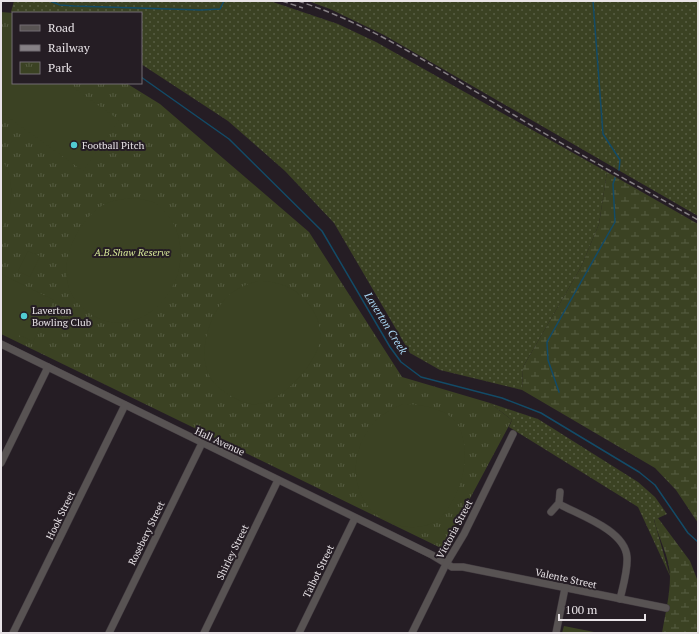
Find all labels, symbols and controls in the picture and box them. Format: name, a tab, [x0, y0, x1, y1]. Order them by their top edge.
legend	[12, 12, 142, 84]
text: Road	[48, 20, 75, 35]
text: Railway	[48, 40, 91, 55]
text: Park	[48, 60, 73, 75]
place label: Football Pitch	[82, 139, 144, 152]
marker: Football Pitch	[69, 140, 79, 150]
park label: A.B.Shaw Reserve	[93, 246, 170, 259]
water label: Laverton Creek	[361, 289, 411, 357]
place label: Laverton Bowling Club	[32, 304, 92, 329]
marker: Laverton Bowling Club	[19, 311, 29, 321]
street label: Hall Avenue	[193, 424, 247, 459]
street label: Hook Street	[43, 488, 78, 542]
street label: Victoria Street	[434, 497, 476, 561]
street label: Rosebery Street	[125, 499, 168, 567]
street label: Shirley Street	[213, 522, 252, 582]
street label: Talbot Street	[300, 542, 337, 600]
street label: Valente Street	[534, 566, 598, 591]
scale bar	[559, 596, 645, 622]
text: 100 m	[565, 602, 598, 617]

